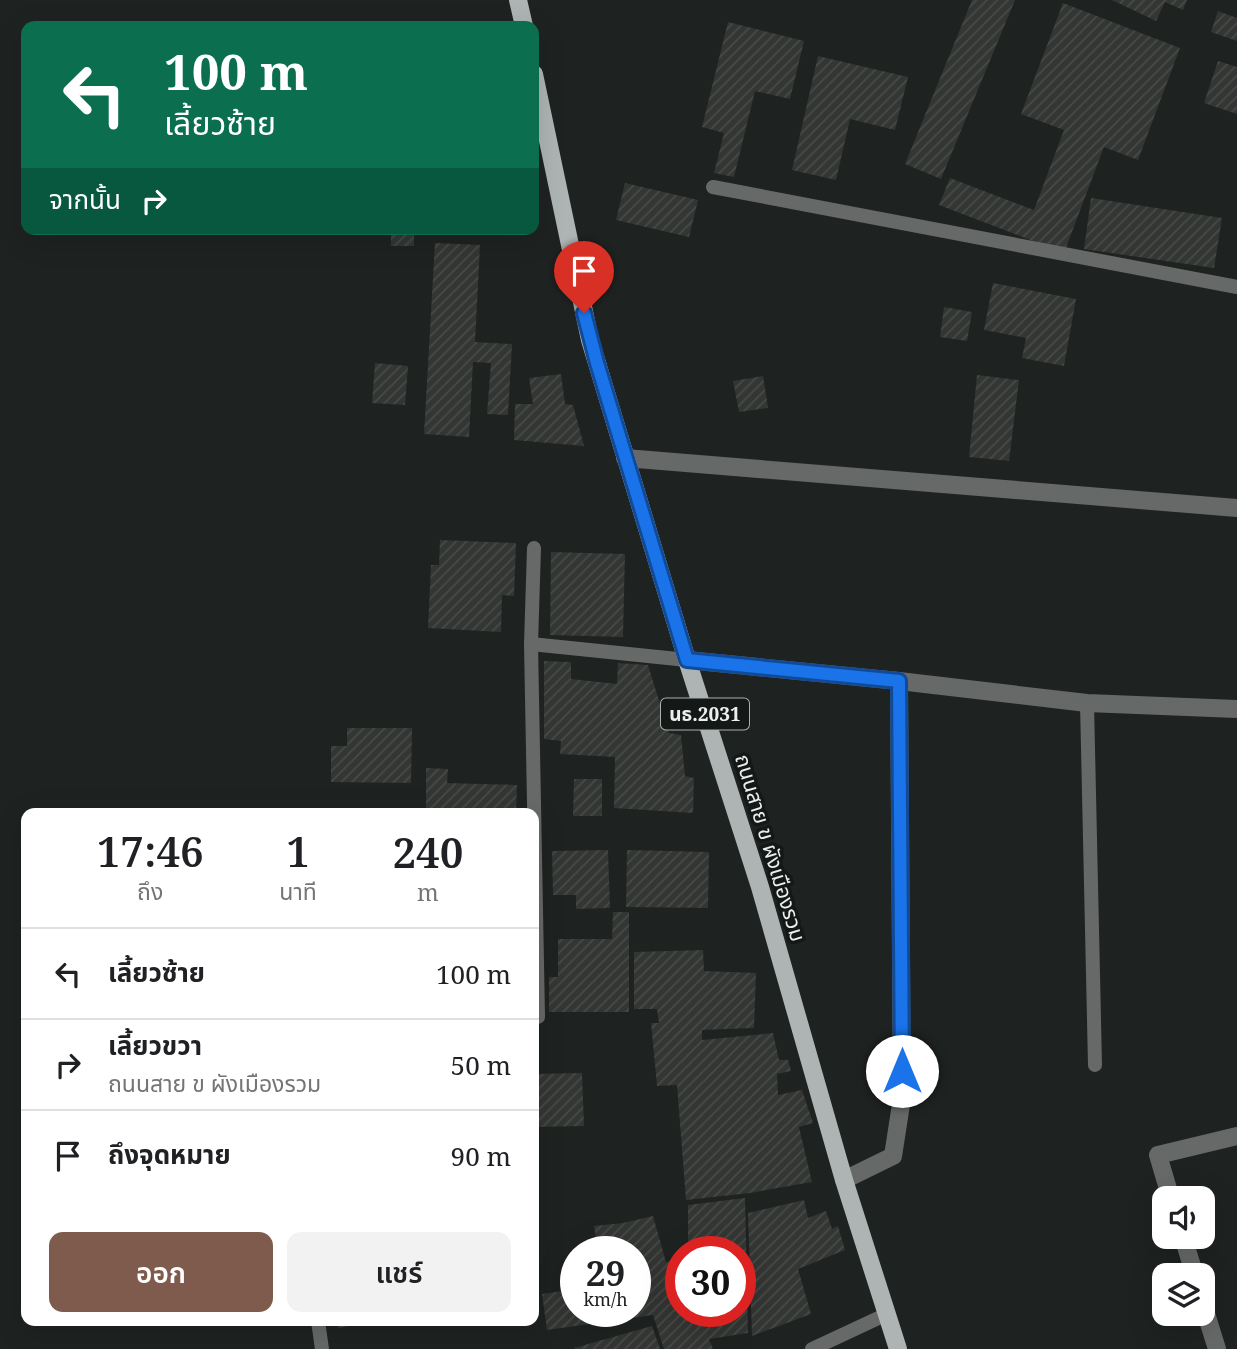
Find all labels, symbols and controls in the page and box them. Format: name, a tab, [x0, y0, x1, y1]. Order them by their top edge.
text: 100 m	[164, 38, 308, 104]
icon: left	[49, 49, 140, 140]
text: เลี้ยวซ้าย	[164, 101, 276, 144]
text: จากนั้น	[49, 181, 121, 217]
icon: right	[135, 182, 173, 220]
pin	[554, 241, 614, 313]
icon: arrive	[565, 252, 603, 290]
road number: นธ.2031	[661, 698, 749, 730]
street label: ถนนสาย ข ผังเมืองรวม	[729, 751, 813, 945]
text: 17:46	[97, 822, 204, 879]
text: 1	[286, 822, 310, 879]
text: 240	[392, 823, 463, 880]
text: ถึง	[137, 875, 163, 907]
text: นาที	[279, 875, 317, 907]
text: m	[417, 876, 439, 908]
text: เลี้ยวซ้าย	[108, 954, 205, 990]
icon: left	[49, 955, 87, 993]
text: 100 m	[436, 956, 511, 992]
text: เลี้ยวขวา	[108, 1027, 202, 1063]
position arrow	[865, 1034, 939, 1108]
icon: right	[49, 1046, 87, 1084]
text: 50 m	[451, 1047, 511, 1083]
text: ถนนสาย ข ผังเมืองรวม	[108, 1067, 321, 1099]
text: ถึงจุดหมาย	[108, 1136, 231, 1172]
icon: arrive	[49, 1137, 87, 1175]
text: 90 m	[451, 1138, 511, 1174]
map controls	[1152, 1186, 1215, 1326]
button: sound	[1152, 1186, 1215, 1249]
button: ออก	[49, 1232, 273, 1312]
button: แชร์	[287, 1232, 511, 1312]
speed limit sign: 30	[665, 1236, 756, 1327]
text: 29	[586, 1249, 625, 1296]
button: layers	[1152, 1263, 1215, 1326]
text: km/h	[583, 1287, 628, 1311]

